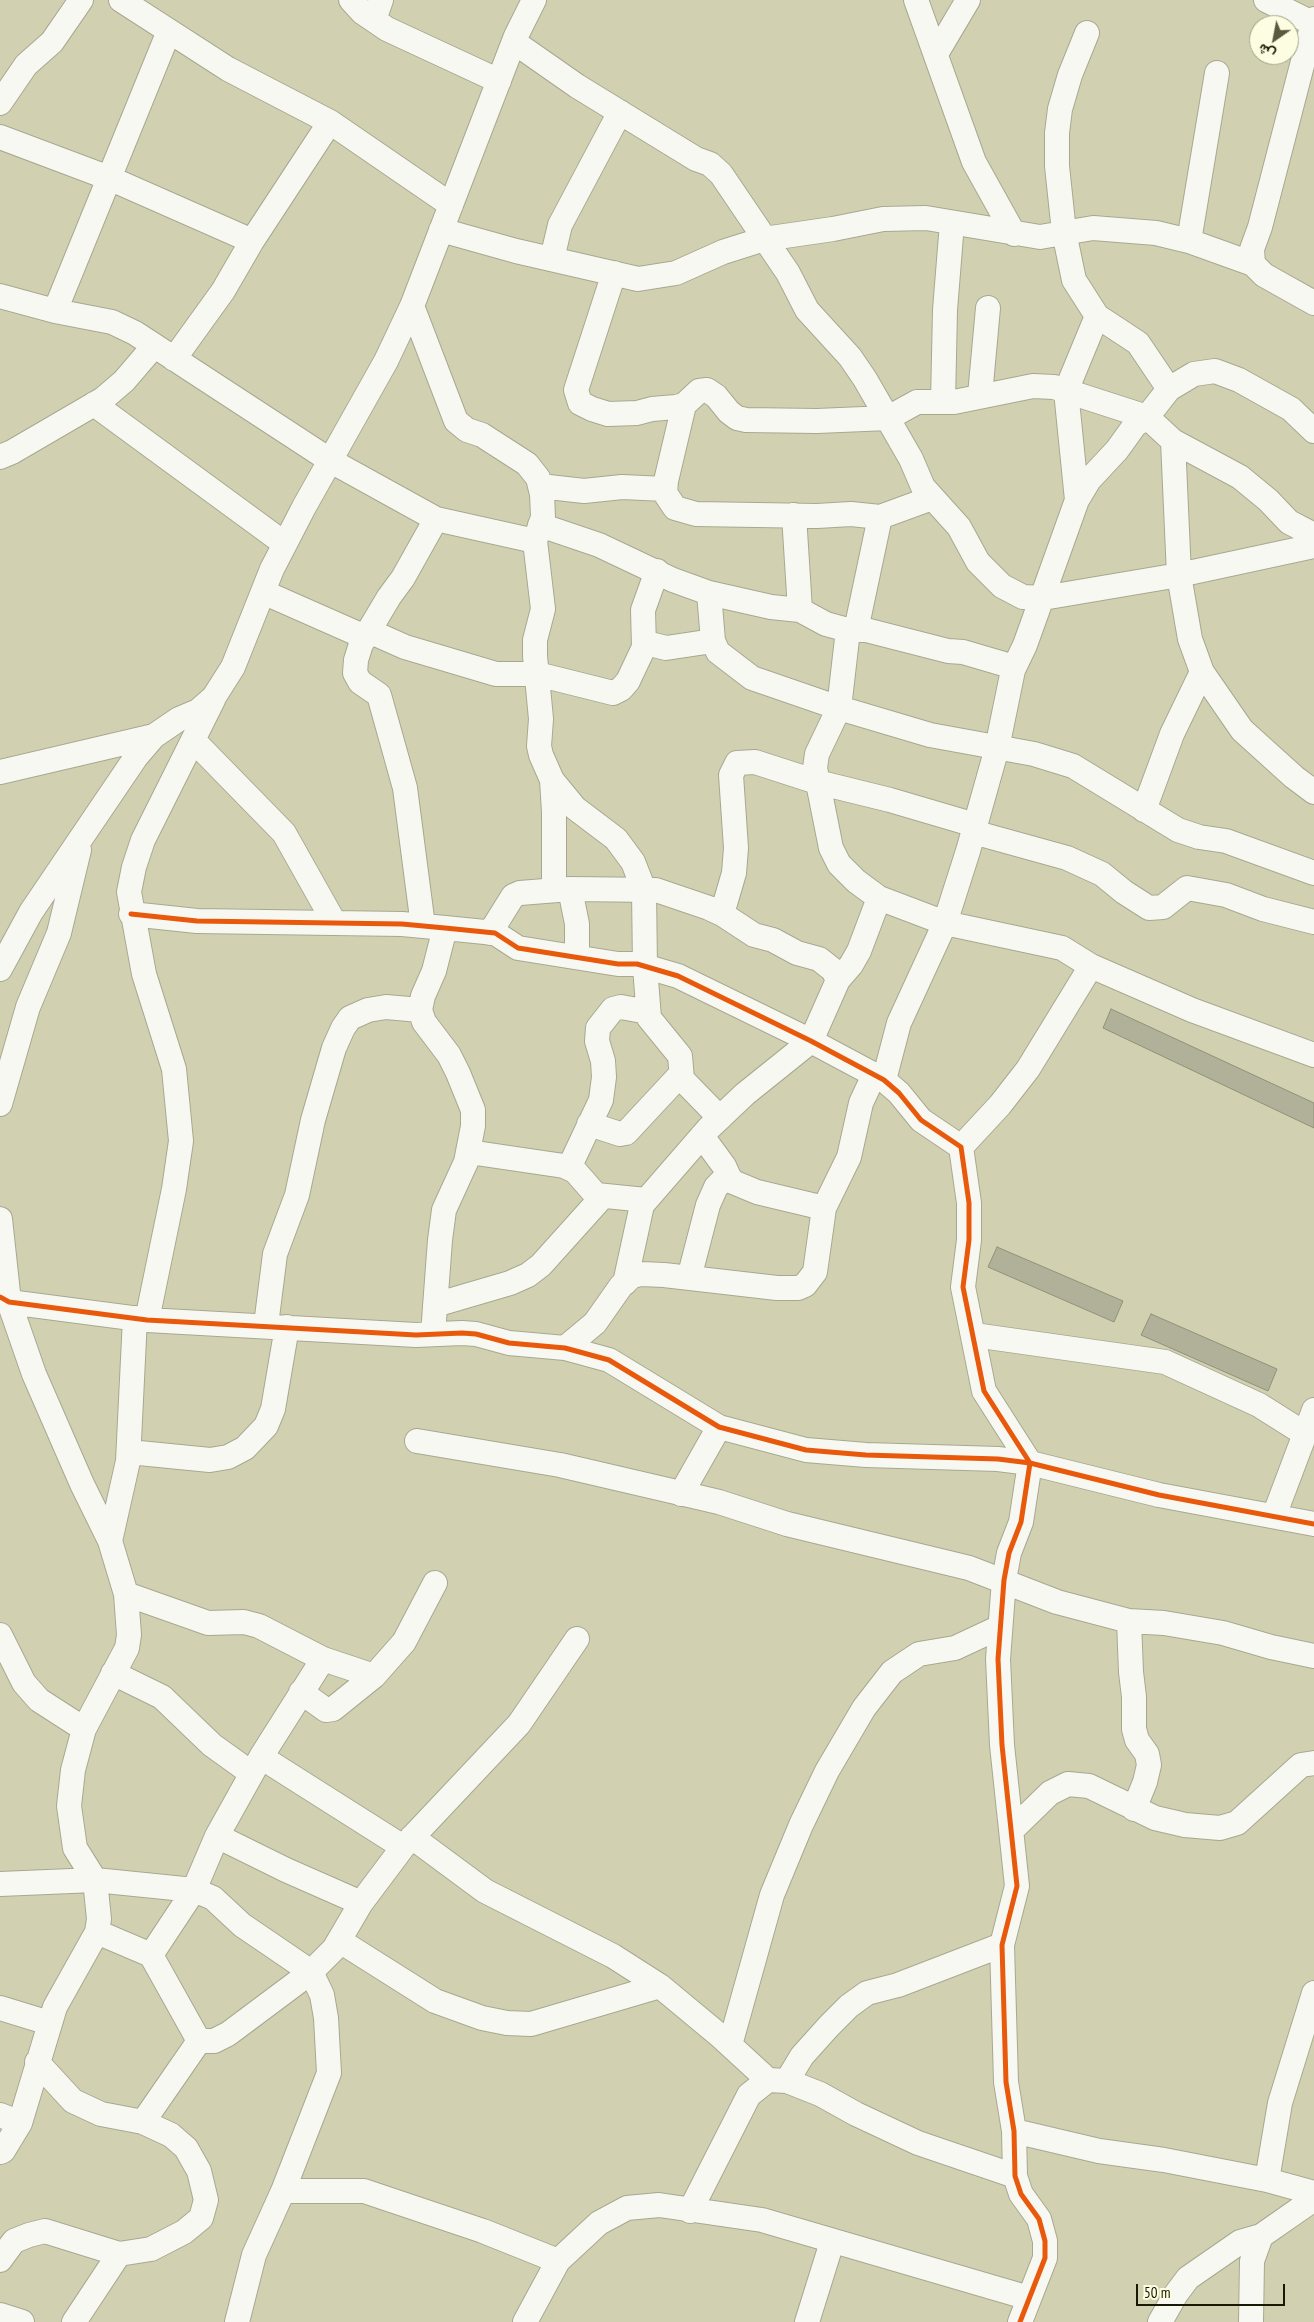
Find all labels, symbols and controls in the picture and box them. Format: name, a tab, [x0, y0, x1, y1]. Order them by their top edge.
north arrow	[1249, 15, 1299, 65]
text: ش	[1254, 40, 1278, 64]
scale bar	[1139, 2274, 1288, 2306]
text: 50 m	[1144, 2283, 1170, 2302]

